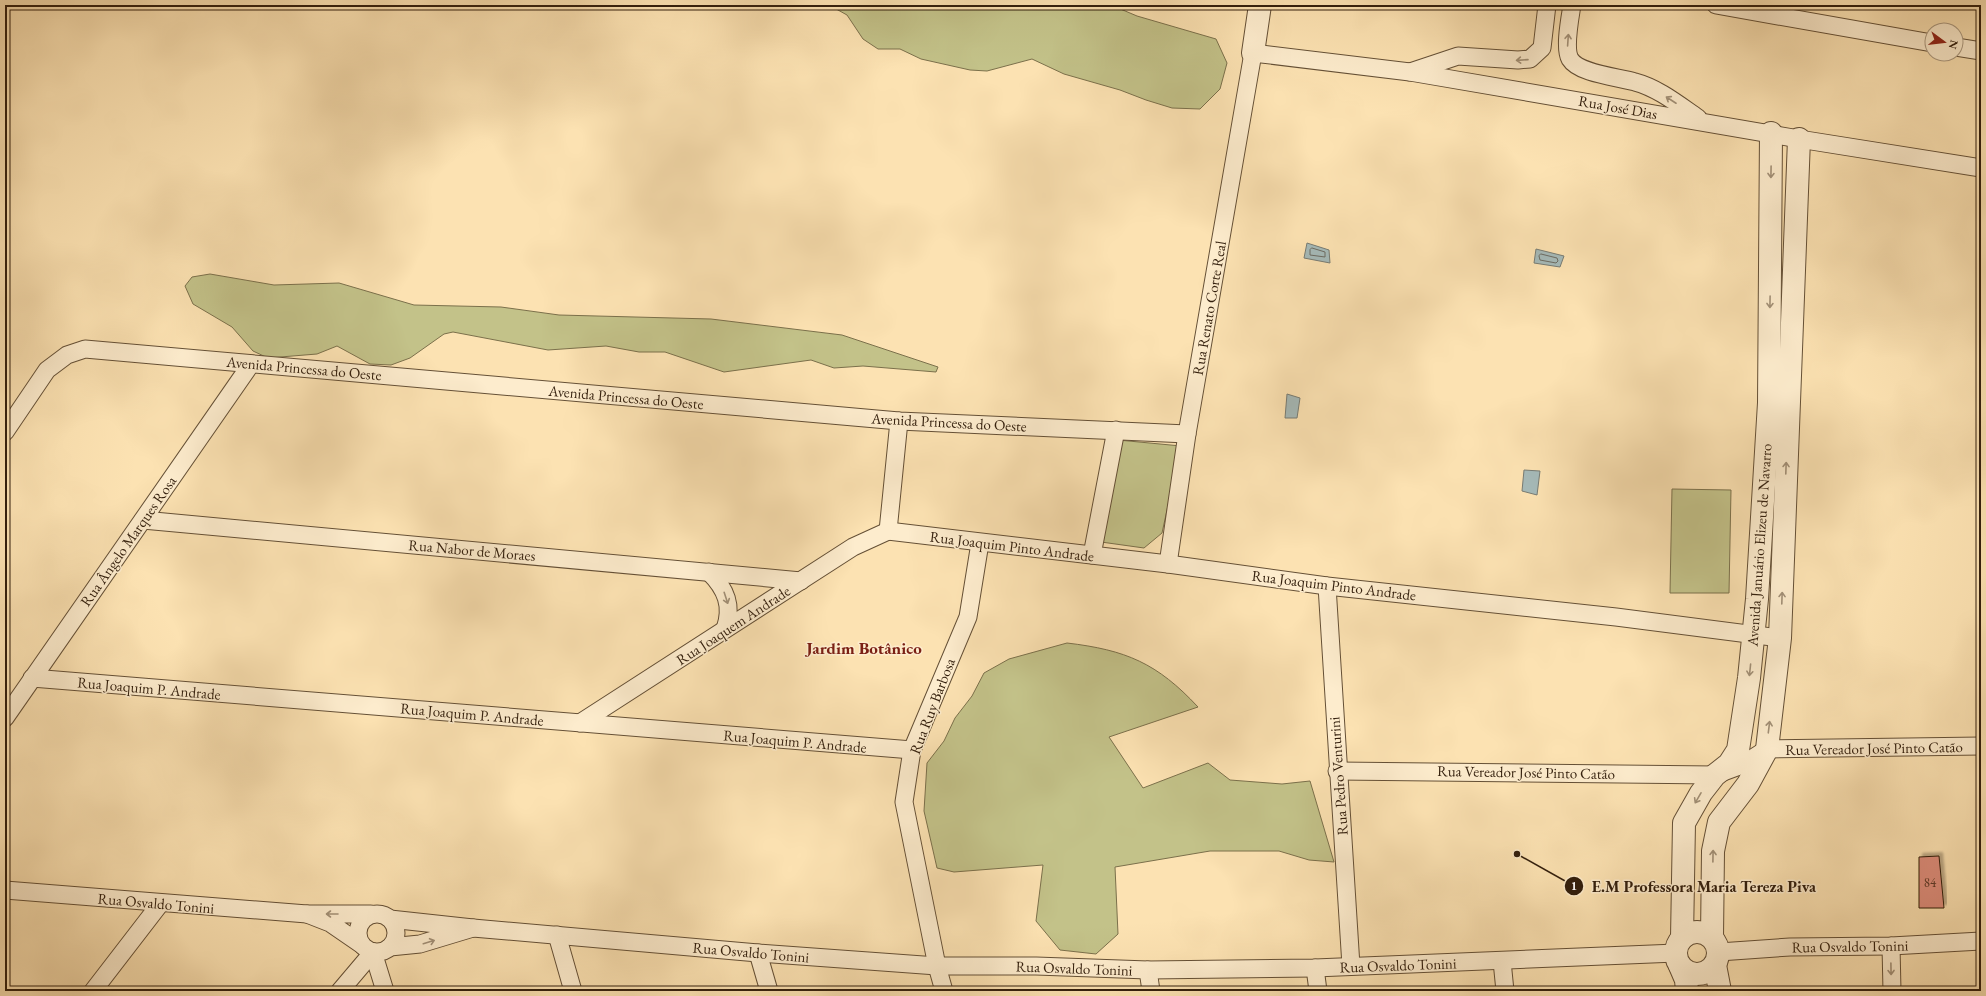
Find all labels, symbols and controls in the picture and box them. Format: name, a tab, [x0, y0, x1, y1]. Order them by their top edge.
north arrow	[1924, 22, 1964, 62]
one-way arrow	[1565, 34, 1572, 47]
text: N	[1946, 38, 1962, 51]
one-way arrow	[1516, 56, 1529, 63]
street label: Rua José Dias	[1577, 91, 1659, 123]
one-way arrow	[1665, 96, 1677, 104]
one-way arrow	[1767, 165, 1775, 178]
street label: Rua Renato Corte Real	[1188, 239, 1230, 377]
one-way arrow	[1766, 295, 1774, 308]
street label: Avenida Princessa do Oeste	[225, 352, 382, 384]
street label: Avenida Princessa do Oeste	[547, 381, 704, 413]
street label: Avenida Princessa do Oeste	[870, 408, 1027, 436]
street label: Avenida Januário Elizeu de Navarro	[1742, 443, 1776, 648]
one-way arrow	[1783, 462, 1790, 475]
street label: Rua Ângelo Marques Rosa	[76, 472, 180, 610]
street label: Rua Joaquim Pinto Andrade	[929, 527, 1095, 566]
street label: Rua Nabor de Moraes	[408, 535, 536, 565]
street label: Rua Joaquim Pinto Andrade	[1251, 566, 1417, 605]
street label: Rua Joaquem Andrade	[672, 581, 794, 669]
one-way arrow	[723, 592, 730, 605]
one-way arrow	[1778, 592, 1785, 605]
district label: Jardim Botânico	[804, 637, 922, 659]
street label: Rua Ruy Barbosa	[905, 655, 959, 757]
one-way arrow	[1746, 663, 1754, 676]
street label: Rua Joaquim P. Andrade	[77, 672, 222, 704]
street label: Rua Joaquim P. Andrade	[400, 698, 545, 730]
street label: Rua Pedro Venturini	[1324, 716, 1352, 836]
one-way arrow	[1765, 721, 1773, 734]
street label: Rua Joaquim P. Andrade	[723, 725, 868, 757]
street label: Rua Vereador José Pinto Catão	[1785, 737, 1963, 759]
street label: Rua Vereador José Pinto Catão	[1437, 761, 1615, 783]
one-way arrow	[1694, 792, 1702, 804]
one-way arrow	[1709, 850, 1717, 863]
callout: E.M Professora Maria Tereza Piva	[1564, 872, 1824, 900]
house number: 84	[1924, 874, 1937, 891]
text: E.M Professora Maria Tereza Piva	[1592, 876, 1817, 897]
text: 1	[1571, 878, 1577, 894]
street label: Rua Osvaldo Tonini	[97, 888, 215, 918]
one-way arrow	[326, 910, 339, 918]
street label: Rua Osvaldo Tonini	[1791, 935, 1909, 957]
one-way arrow	[422, 937, 434, 945]
street label: Rua Osvaldo Tonini	[692, 937, 810, 967]
street label: Rua Osvaldo Tonini	[1339, 953, 1457, 977]
street label: Rua Osvaldo Tonini	[1015, 956, 1133, 980]
one-way arrow	[1888, 962, 1895, 975]

